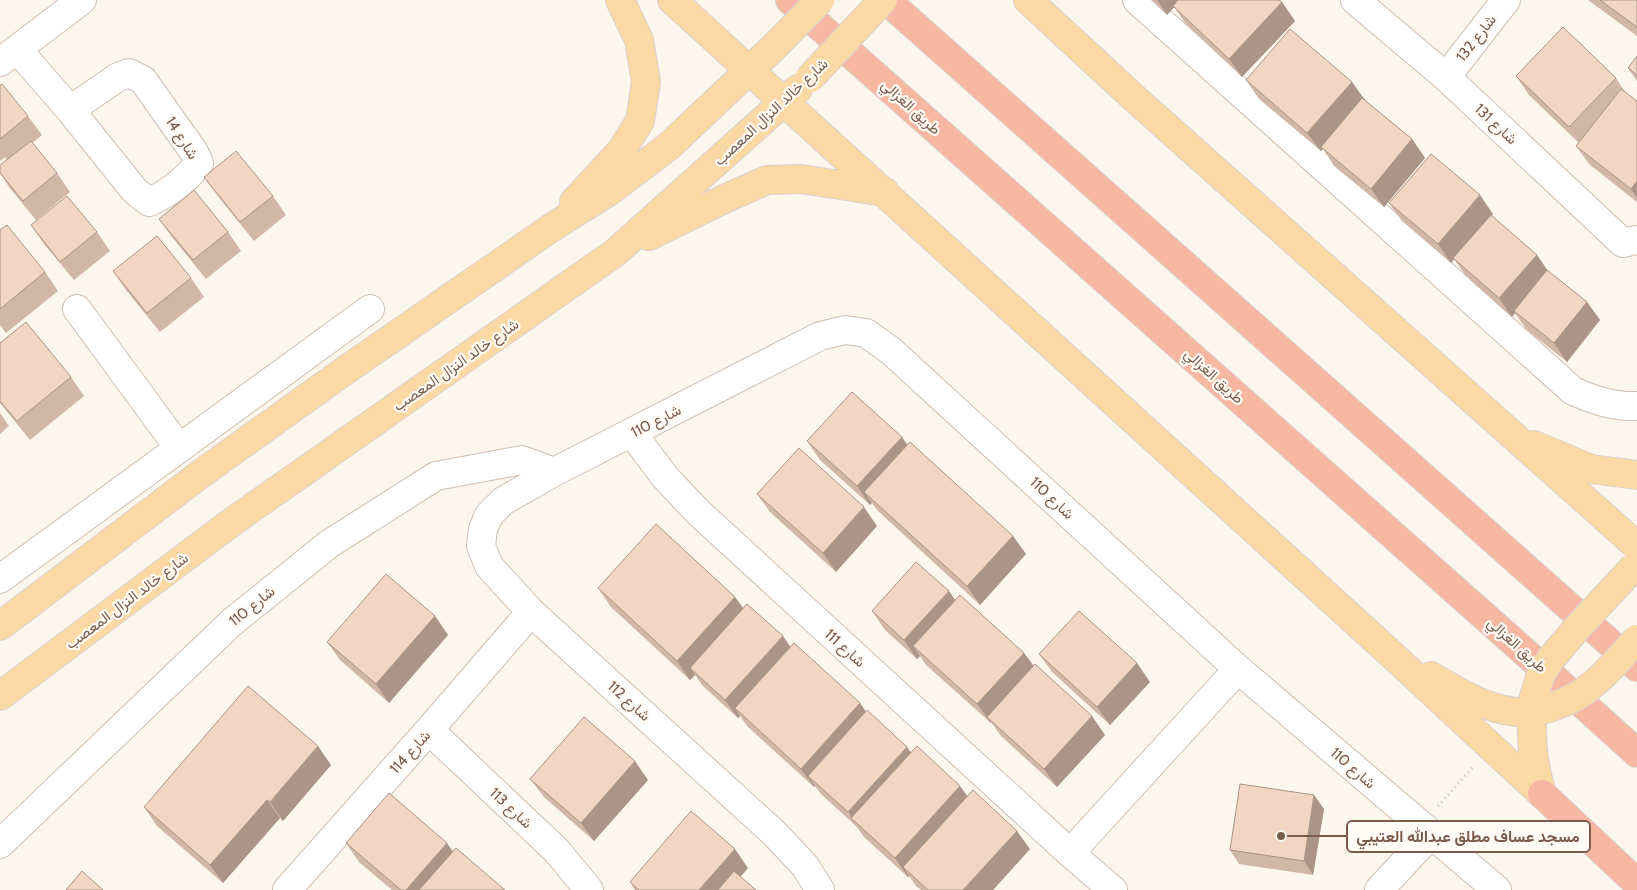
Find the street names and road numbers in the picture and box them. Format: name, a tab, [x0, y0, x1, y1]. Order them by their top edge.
street label: شارع 132	[1452, 11, 1502, 66]
street label: شارع خالد النزال المعصب	[710, 54, 833, 171]
street label: طريق الغزالي	[875, 76, 945, 142]
street label: شارع 131	[1470, 100, 1521, 150]
street label: شارع 14	[160, 113, 202, 164]
street label: شارع خالد النزال المعصب	[390, 315, 524, 417]
street label: طريق الغزالي	[1178, 345, 1248, 411]
street label: شارع 110	[628, 401, 685, 443]
street label: شارع 110	[1025, 473, 1078, 525]
street label: شارع خالد النزال المعصب	[62, 549, 193, 655]
street label: شارع 110	[225, 582, 280, 631]
street label: طريق الغزالي	[1481, 614, 1551, 680]
street label: شارع 111	[820, 625, 869, 672]
street label: شارع 112	[603, 677, 654, 726]
street label: 114 شارع	[386, 727, 436, 779]
street label: شارع 110	[1325, 744, 1379, 794]
street label: شارع 113	[485, 784, 536, 834]

